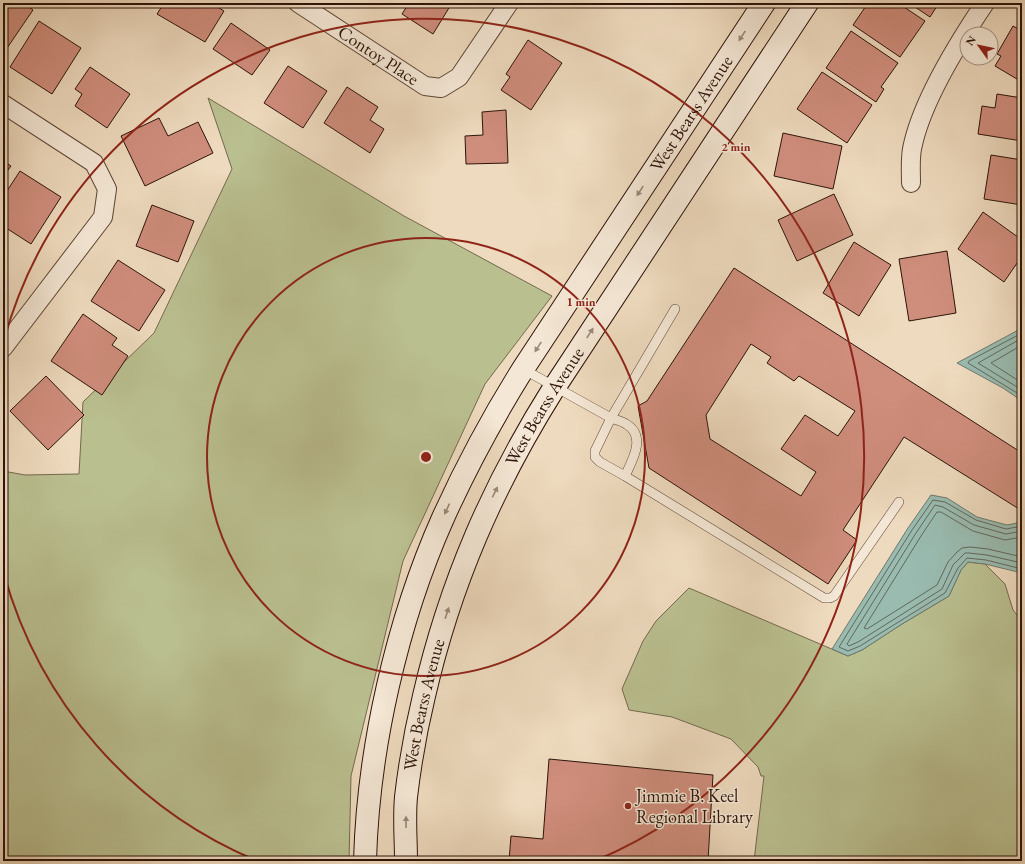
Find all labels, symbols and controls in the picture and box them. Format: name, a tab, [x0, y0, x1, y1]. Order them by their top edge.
street label: Contoy Place	[334, 20, 424, 90]
north arrow	[959, 26, 999, 66]
one-way arrow	[738, 30, 746, 41]
text: N	[962, 33, 979, 48]
street label: West Bearss Avenue	[644, 51, 737, 176]
text: 2 min	[721, 139, 751, 155]
one-way arrow	[636, 186, 644, 196]
text: 1 min	[566, 294, 596, 310]
one-way arrow	[586, 327, 594, 338]
one-way arrow	[534, 341, 542, 352]
street label: West Bearss Avenue	[499, 342, 589, 469]
centre of rings	[419, 450, 433, 464]
one-way arrow	[492, 487, 498, 498]
one-way arrow	[444, 503, 450, 514]
one-way arrow	[444, 606, 450, 618]
street label: West Bearss Avenue	[398, 636, 449, 772]
place label: Jimmie B. Keel Regional Library	[634, 784, 753, 828]
marker: Jimmie B. Keel Regional Library	[623, 801, 633, 811]
one-way arrow	[403, 815, 409, 828]

